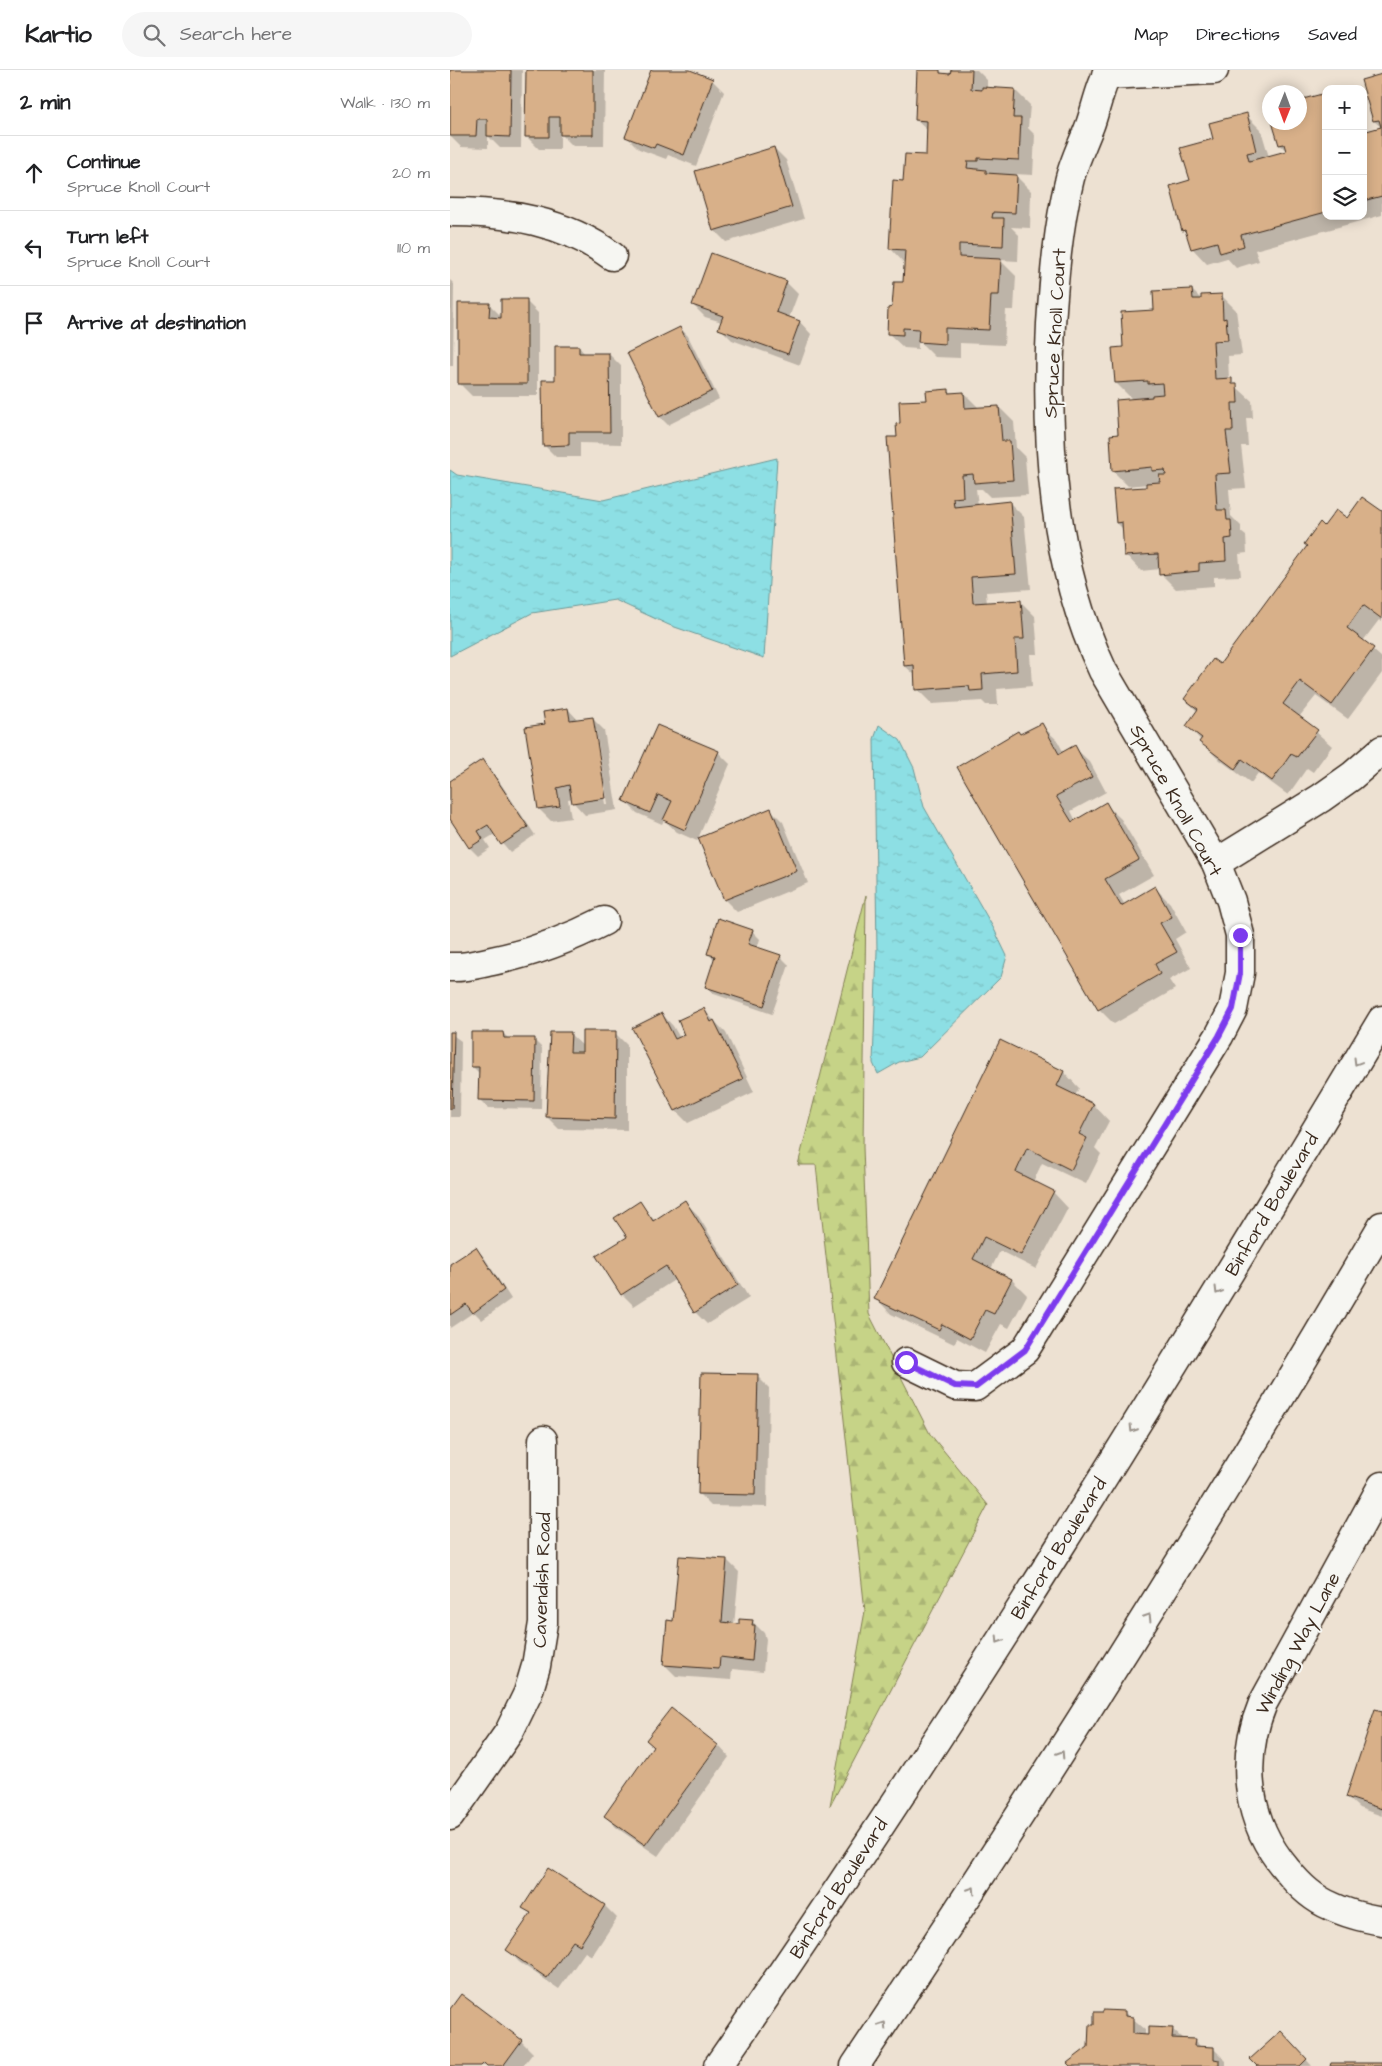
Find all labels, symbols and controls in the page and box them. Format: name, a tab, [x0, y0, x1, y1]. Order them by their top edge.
search box	[122, 12, 472, 57]
text: Kartio	[25, 18, 92, 52]
icon: search	[140, 21, 168, 49]
text: Search here	[180, 21, 292, 48]
text: Map	[1134, 22, 1168, 47]
text: Directions	[1196, 22, 1280, 47]
text: Saved	[1308, 22, 1357, 47]
north arrow	[1262, 85, 1307, 130]
map controls	[1322, 85, 1367, 220]
button: +	[1322, 85, 1367, 130]
text: 2 min	[20, 88, 70, 117]
text: Walk · 130 m	[340, 92, 430, 114]
button: −	[1322, 130, 1367, 175]
text: Continue	[67, 149, 141, 176]
icon: ahead	[20, 159, 48, 187]
text: 20 m	[392, 162, 430, 184]
button: layers	[1322, 175, 1367, 220]
text: Spruce Knoll Court	[67, 176, 210, 198]
text: Turn left	[67, 224, 148, 251]
icon: left	[20, 234, 48, 262]
text: 110 m	[397, 237, 430, 259]
street label: Spruce Knoll Court	[1038, 247, 1073, 419]
text: Spruce Knoll Court	[67, 251, 210, 273]
icon: arrive	[20, 309, 48, 337]
text: Arrive at destination	[67, 310, 246, 337]
street label: Spruce Knoll Court	[1123, 720, 1229, 882]
route end	[1229, 924, 1252, 947]
one-way arrow	[1353, 1057, 1363, 1066]
street label: Binford Boulevard	[1219, 1128, 1326, 1281]
one-way arrow	[1215, 1285, 1225, 1294]
route start	[895, 1351, 918, 1374]
one-way arrow	[1130, 1424, 1139, 1433]
street label: Binford Boulevard	[1005, 1473, 1114, 1625]
street label: Cavendish Road	[527, 1512, 558, 1648]
street label: Winding Way Lane	[1249, 1568, 1348, 1720]
one-way arrow	[1142, 1613, 1151, 1622]
one-way arrow	[996, 1635, 1006, 1644]
one-way arrow	[1054, 1750, 1064, 1759]
street label: Binford Boulevard	[784, 1813, 895, 1964]
one-way arrow	[966, 1886, 975, 1896]
one-way arrow	[876, 2022, 886, 2031]

